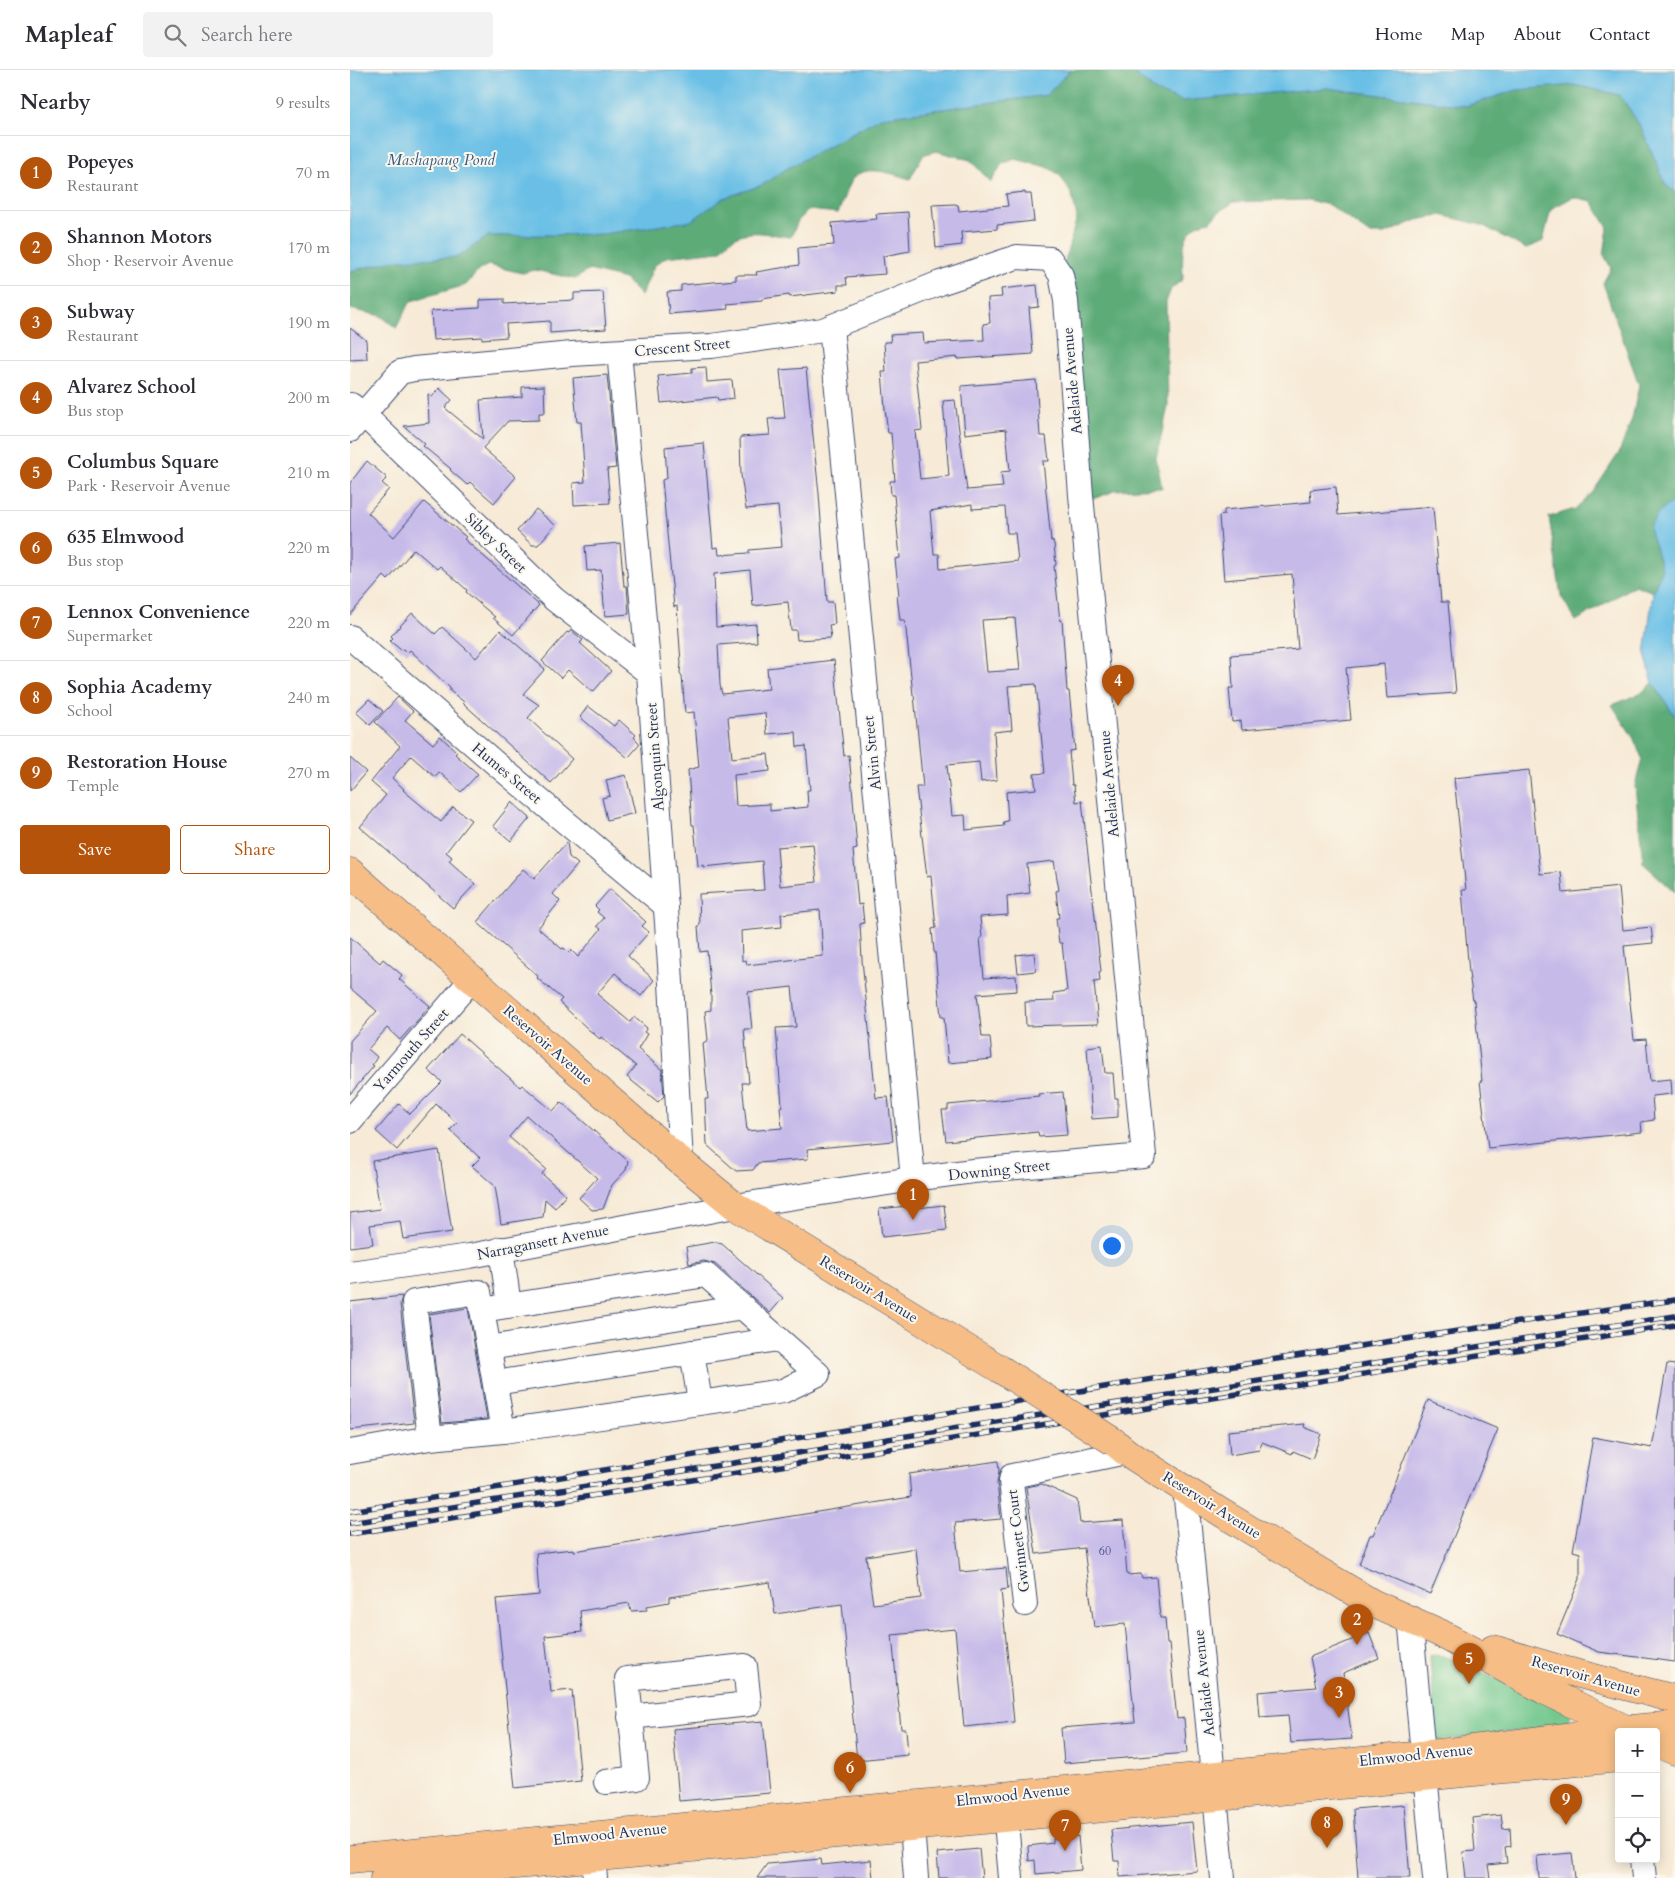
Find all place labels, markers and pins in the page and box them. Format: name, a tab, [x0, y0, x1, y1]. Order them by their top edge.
pin: 4	[1102, 665, 1134, 706]
pin: 1	[897, 1179, 929, 1220]
pin: 2	[1341, 1604, 1373, 1645]
pin: 5	[1453, 1643, 1485, 1684]
pin: 3	[1323, 1677, 1355, 1718]
pin: 6	[834, 1752, 866, 1793]
pin: 9	[1550, 1784, 1582, 1825]
pin: 8	[1311, 1807, 1343, 1848]
pin: 7	[1049, 1810, 1081, 1851]

